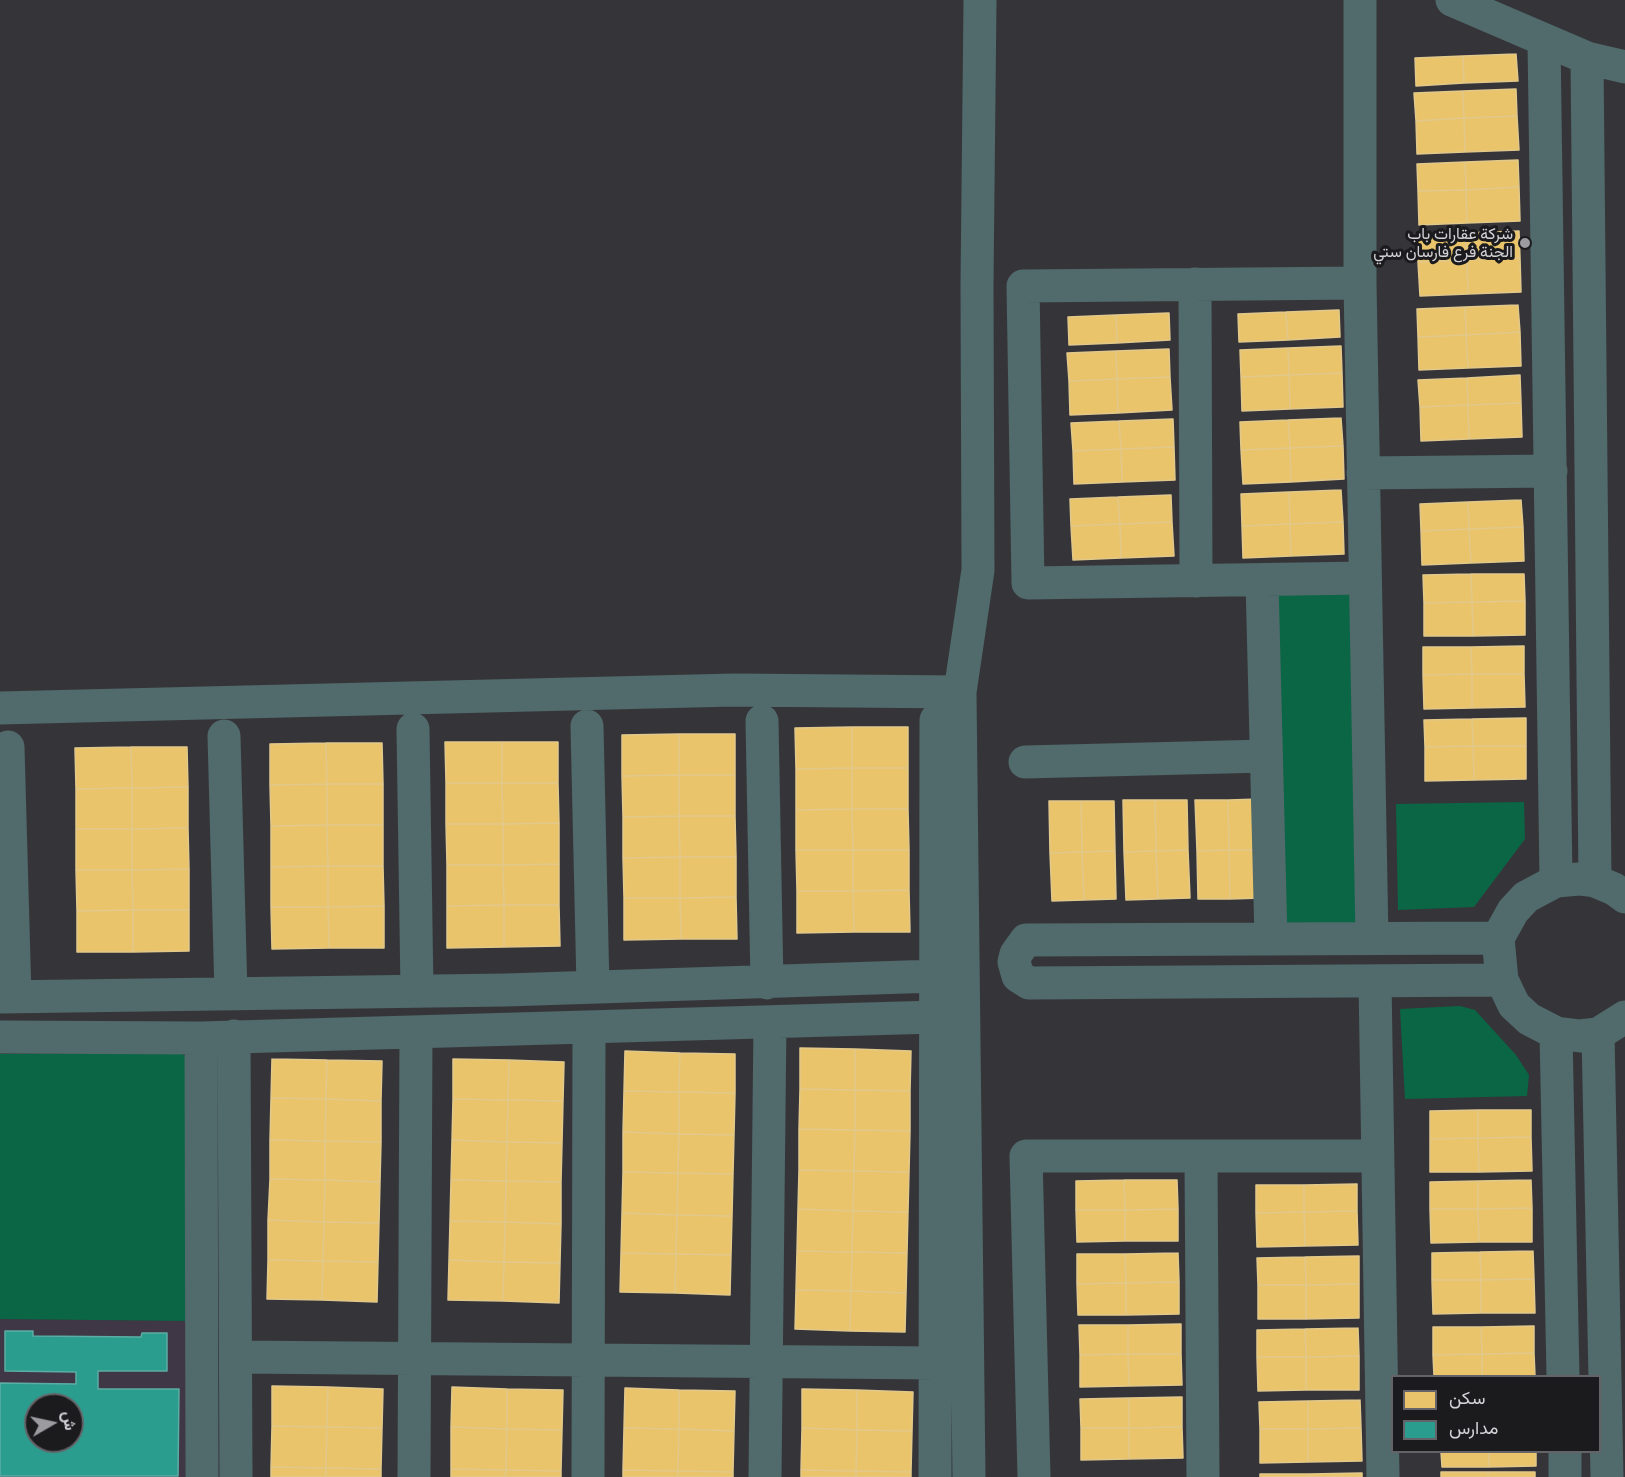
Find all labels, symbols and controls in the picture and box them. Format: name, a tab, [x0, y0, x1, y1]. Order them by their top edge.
place label: شرکة عقارات باب الجنة فرع فارسان ستي	[1373, 224, 1513, 262]
marker: شرکة عقارات باب الجنة فرع فارسان ستي	[1518, 236, 1532, 250]
legend	[1391, 1375, 1601, 1453]
text: سكن	[1449, 1386, 1485, 1409]
north arrow	[24, 1393, 84, 1453]
text: ش	[58, 1409, 81, 1432]
text: مدارس	[1449, 1416, 1498, 1439]

